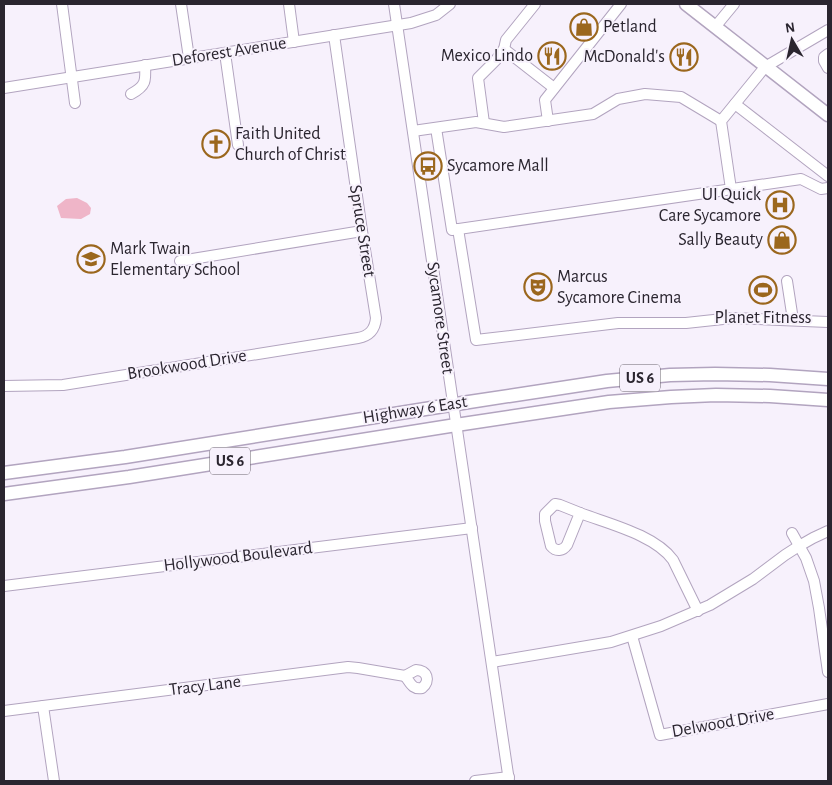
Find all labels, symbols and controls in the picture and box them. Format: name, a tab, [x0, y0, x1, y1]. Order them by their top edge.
shop icon: Petland	[569, 12, 599, 42]
north arrow	[767, 15, 817, 65]
place label: Petland	[603, 18, 657, 36]
text: N	[784, 20, 796, 36]
street label: Deforest Avenue	[170, 34, 288, 70]
restaurant icon: Mexico Lindo	[537, 41, 567, 71]
restaurant icon: McDonald's	[669, 42, 699, 72]
place label: Mexico Lindo	[441, 47, 533, 65]
place label: McDonald's	[583, 48, 665, 66]
place label: Faith United Church of Christ	[235, 125, 346, 164]
church icon: Faith United Church of Christ	[201, 129, 231, 159]
bus stop icon: Sycamore Mall	[413, 151, 443, 181]
place label: Sycamore Mall	[447, 157, 549, 175]
street label: Spruce Street	[346, 184, 378, 279]
place label: UI Quick Care Sycamore	[659, 186, 762, 225]
hospital icon: UI Quick Care Sycamore	[765, 190, 795, 220]
shop icon: Sally Beauty	[767, 225, 797, 255]
place label: Sally Beauty	[678, 231, 763, 249]
place label: Mark Twain Elementary School	[110, 240, 241, 279]
school or university icon: Mark Twain Elementary School	[76, 244, 106, 274]
street label: Sycamore Street	[423, 261, 457, 375]
place label: Marcus Sycamore Cinema	[557, 268, 682, 307]
theatre icon: Marcus Sycamore Cinema	[523, 272, 553, 302]
sports icon: Planet Fitness	[748, 275, 778, 305]
place label: Planet Fitness	[714, 309, 812, 327]
street label: Brookwood Drive	[126, 347, 248, 383]
road number: US 6	[620, 364, 660, 392]
street label: Highway 6 East	[361, 393, 469, 427]
road number: US 6	[210, 448, 250, 474]
street label: Hollywood Boulevard	[162, 539, 314, 575]
street label: Tracy Lane	[168, 673, 242, 699]
street label: Delwood Drive	[670, 705, 776, 741]

